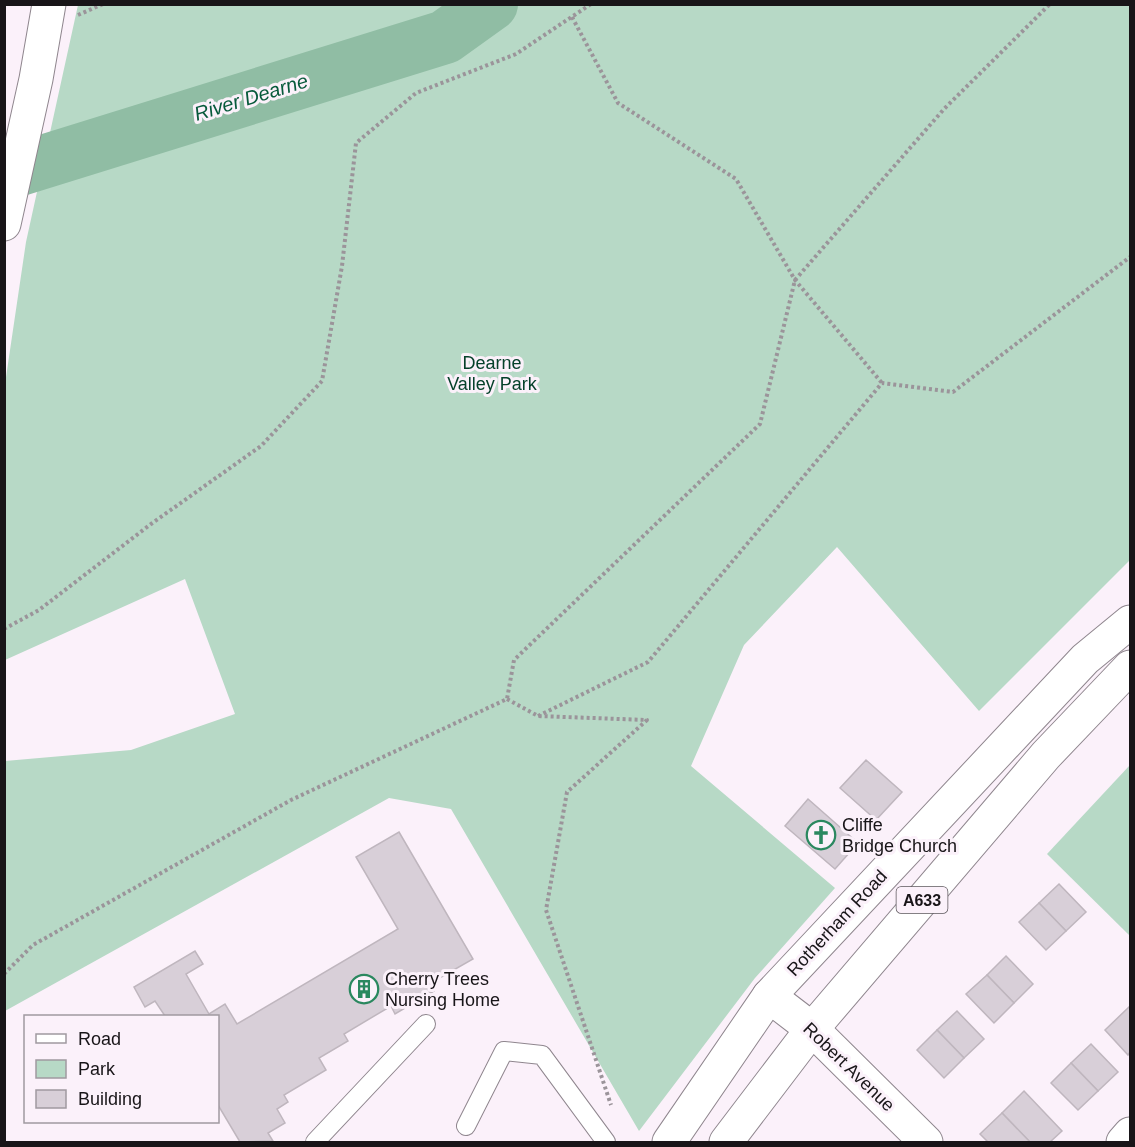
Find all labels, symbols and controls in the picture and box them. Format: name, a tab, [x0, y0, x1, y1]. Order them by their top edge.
water label: River Dearne	[191, 69, 311, 125]
park label: Dearne Valley Park	[447, 353, 538, 394]
place label: Cliffe Bridge Church	[842, 815, 957, 856]
church icon: Cliffe Bridge Church	[805, 819, 837, 851]
street label: Rotherham Road	[783, 866, 891, 980]
road number: A633	[896, 887, 948, 913]
place label: Cherry Trees Nursing Home	[385, 969, 500, 1010]
building icon: Cherry Trees Nursing Home	[348, 973, 380, 1005]
legend	[24, 1015, 219, 1123]
street label: Robert Avenue	[799, 1019, 899, 1115]
text: Road	[78, 1029, 121, 1049]
text: Park	[78, 1059, 116, 1079]
text: Building	[78, 1089, 142, 1109]

